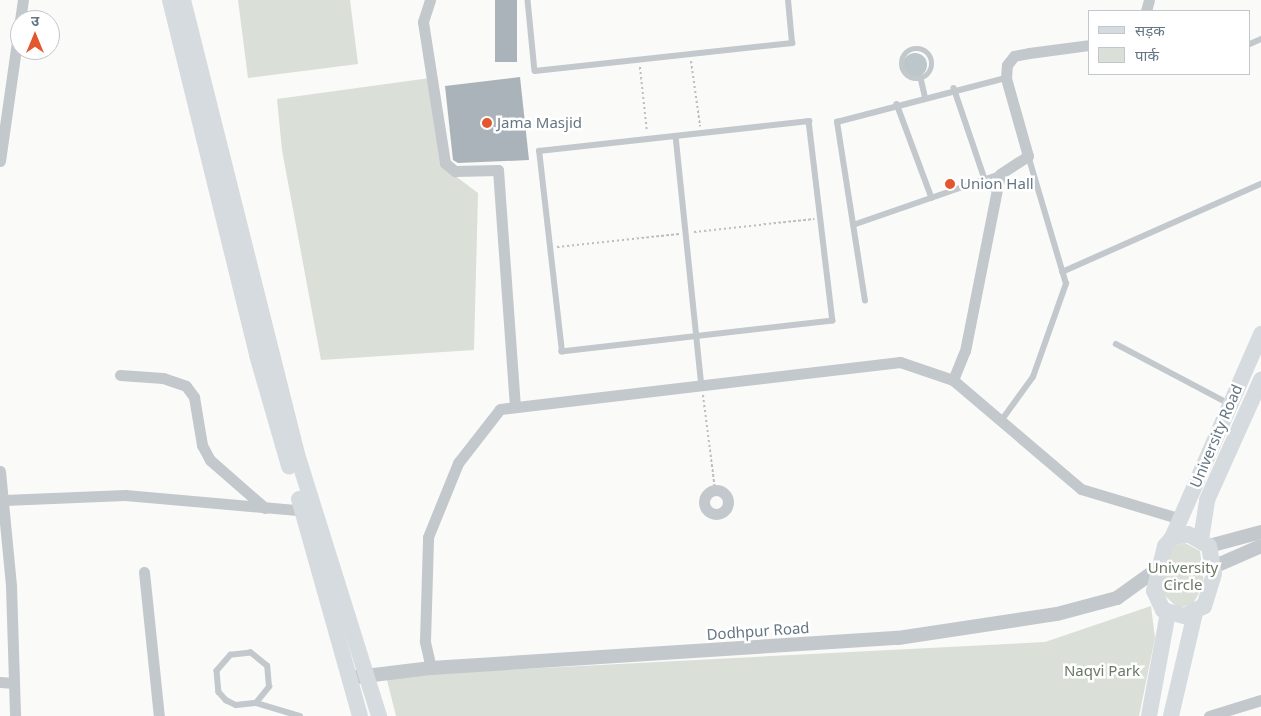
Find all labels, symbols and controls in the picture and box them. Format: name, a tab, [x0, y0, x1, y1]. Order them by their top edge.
north arrow	[10, 10, 60, 60]
legend	[1088, 10, 1251, 75]
text: उ	[31, 11, 39, 30]
text: सड़क	[1135, 20, 1165, 40]
text: पार्क	[1135, 45, 1159, 65]
place label: Jama Masjid	[497, 114, 582, 132]
marker: Jama Masjid	[481, 117, 493, 129]
place label: Union Hall	[960, 175, 1034, 193]
marker: Union Hall	[944, 178, 956, 190]
street label: University Road	[1186, 382, 1246, 490]
park label: University Circle	[1148, 558, 1218, 593]
street label: Dodhpur Road	[706, 618, 810, 644]
park label: Naqvi Park	[1064, 662, 1140, 680]

